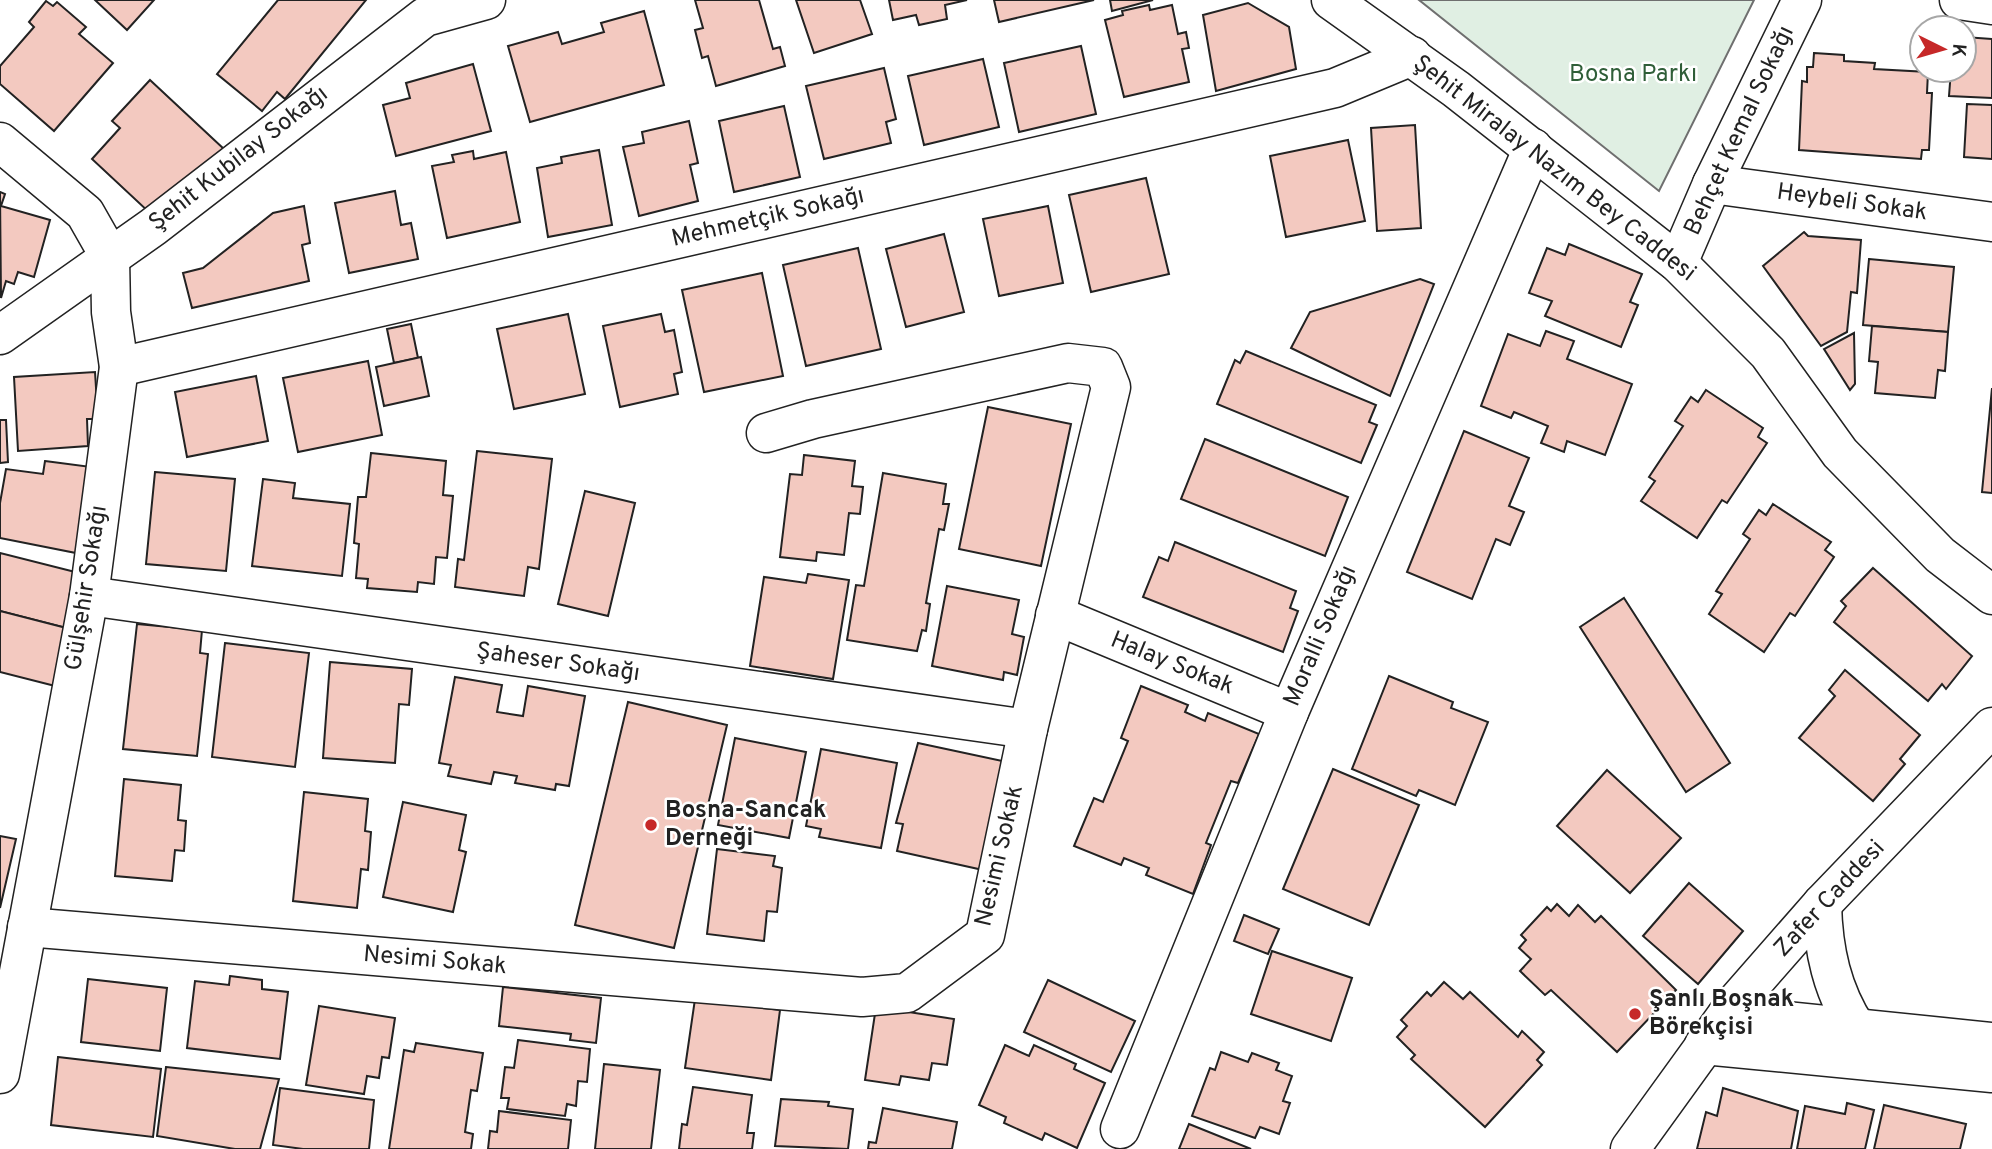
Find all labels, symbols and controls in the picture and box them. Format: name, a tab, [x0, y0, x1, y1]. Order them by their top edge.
north arrow	[1908, 14, 1978, 84]
street label: Behçet Kemal Sokağı	[1678, 21, 1802, 241]
text: K	[1945, 43, 1970, 58]
street label: Şehit Miralay Nazım Bey Caddesi	[1407, 49, 1701, 289]
park label: Bosna Parkı	[1569, 60, 1697, 90]
street label: Şehit Kubilay Sokağı	[143, 80, 335, 238]
street label: Heybeli Sokak	[1775, 178, 1929, 228]
street label: Mehmetçik Sokağı	[669, 181, 867, 255]
street label: Gülşehir Sokağı	[59, 503, 115, 673]
street label: Moralli Sokağı	[1278, 561, 1364, 711]
street label: Halay Sokak	[1106, 626, 1238, 702]
street label: Şaheser Sokağı	[474, 637, 642, 689]
street label: Nesimi Sokak	[969, 782, 1031, 930]
place label: Bosna-Sancak Derneği	[665, 796, 826, 854]
marker: Bosna-Sancak Derneği	[643, 817, 659, 833]
street label: Zafer Caddesi	[1768, 834, 1892, 964]
street label: Nesimi Sokak	[362, 940, 508, 982]
place label: Şanlı Boşnak Börekçisi	[1649, 985, 1794, 1043]
marker: Şanlı Boşnak Börekçisi	[1627, 1006, 1643, 1022]

